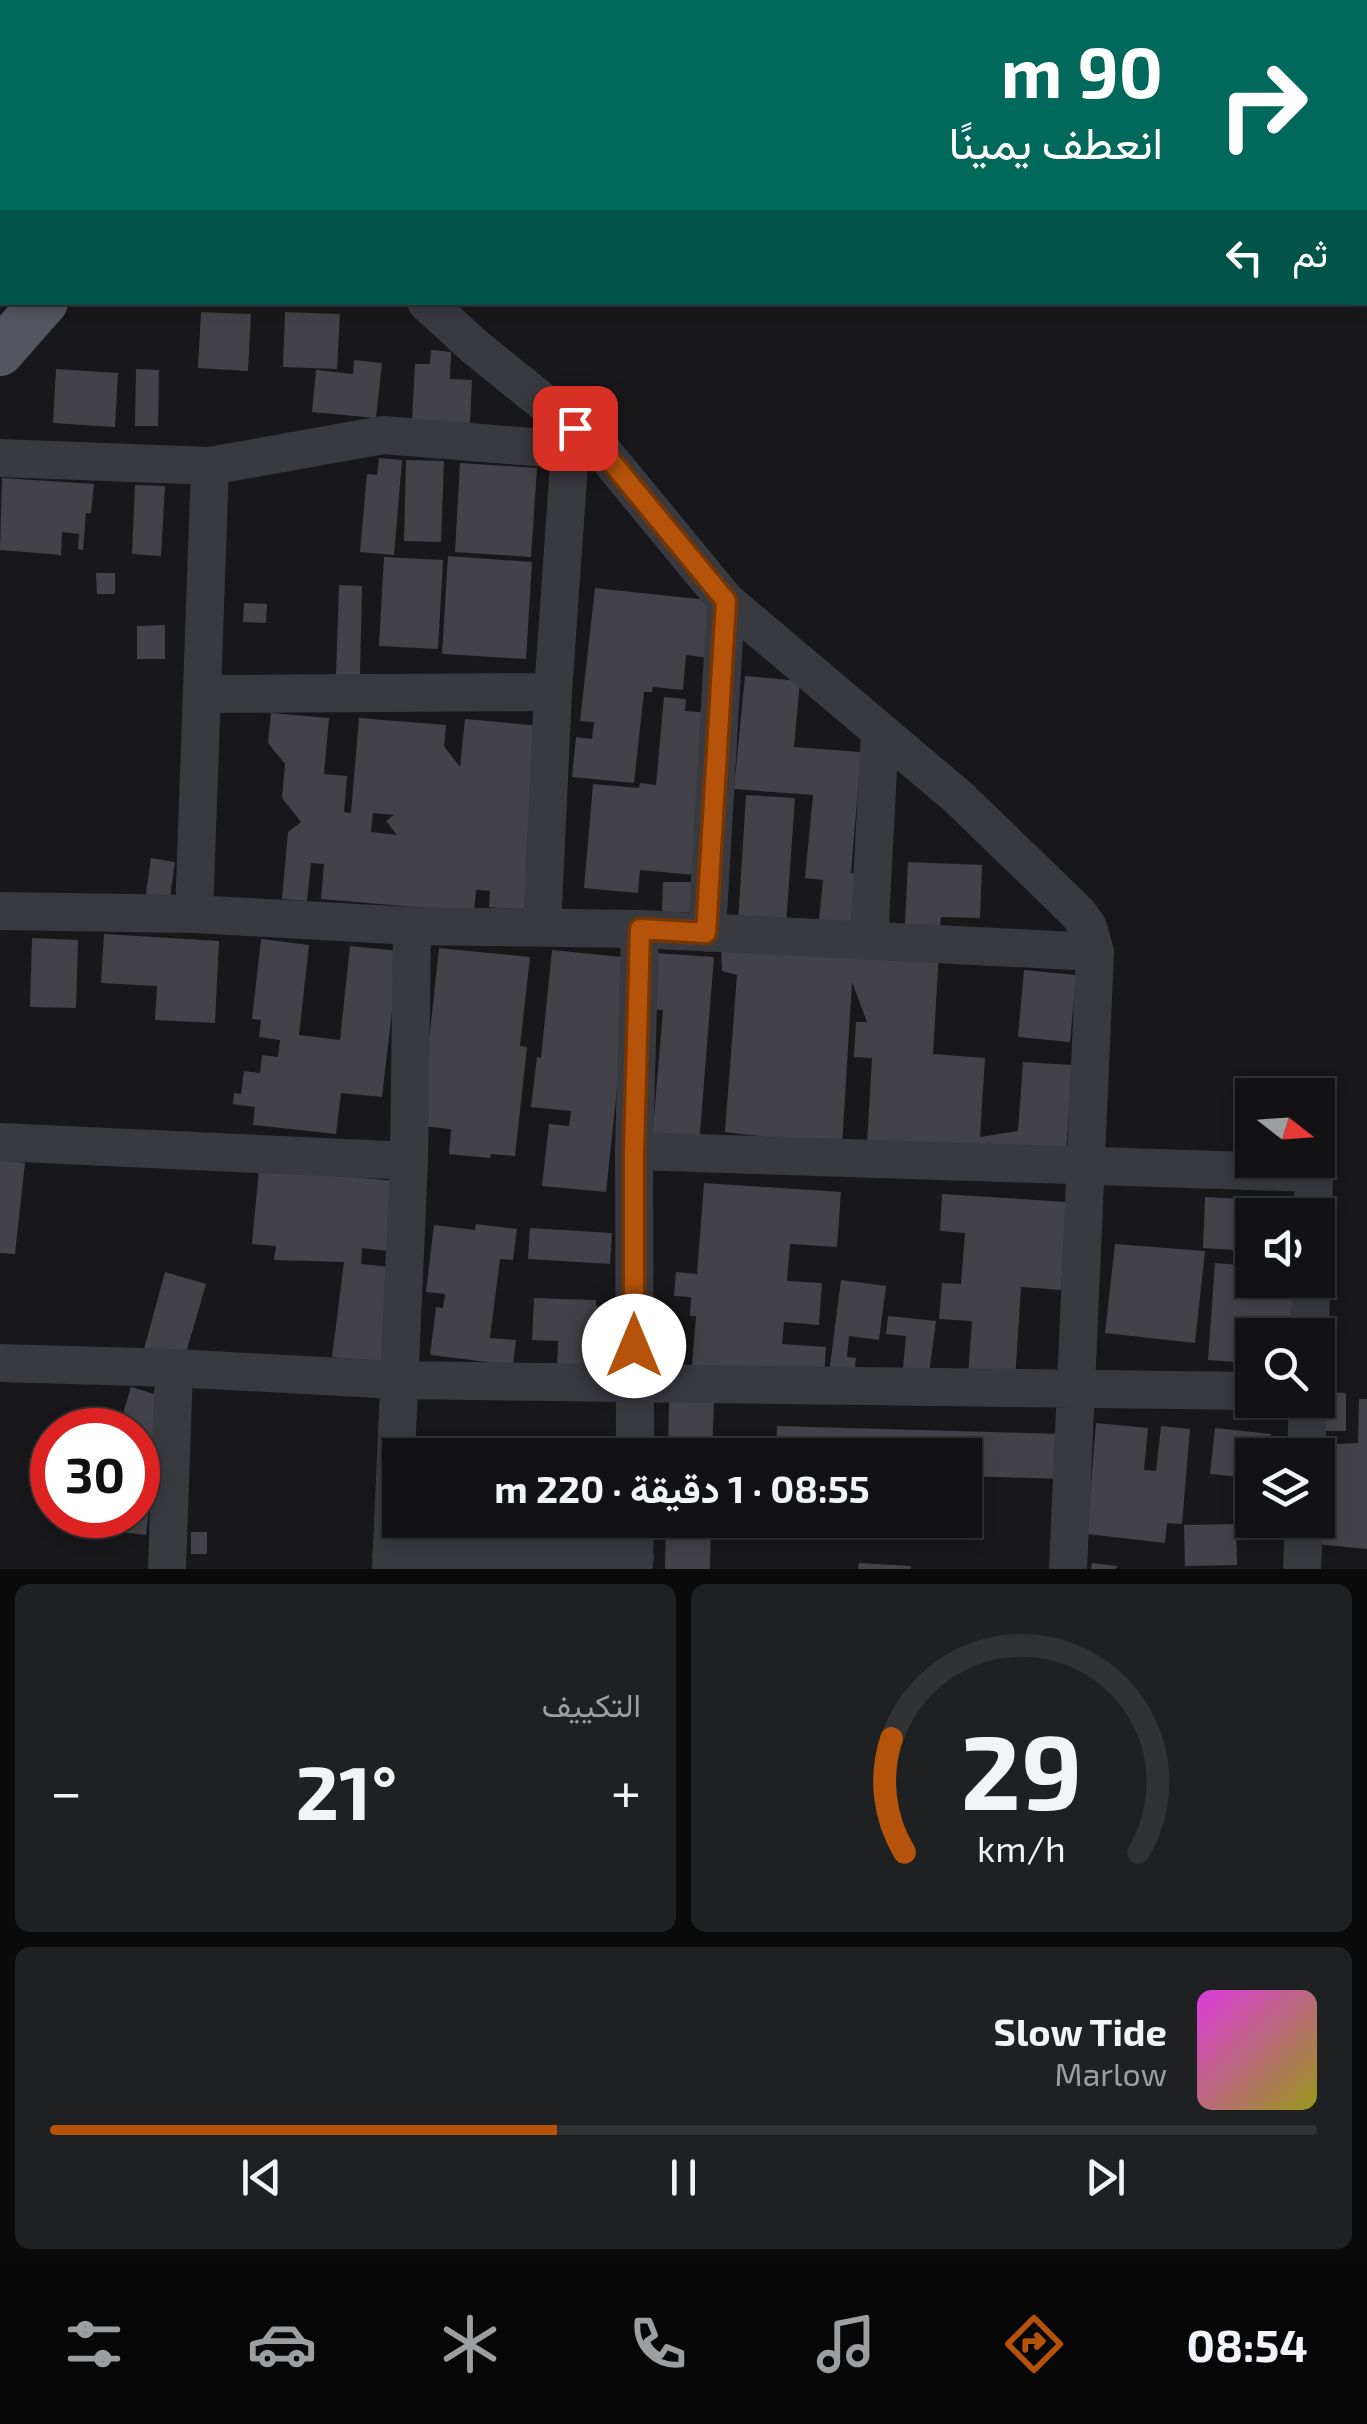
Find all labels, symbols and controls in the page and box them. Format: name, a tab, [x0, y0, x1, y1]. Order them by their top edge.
text: 90 m	[1001, 28, 1163, 112]
icon: right	[1198, 40, 1328, 170]
text: انعطف يمينًا	[949, 114, 1163, 168]
text: ثم	[1292, 229, 1328, 275]
icon: left	[1217, 230, 1272, 285]
pin	[533, 386, 618, 471]
icon: arrive	[548, 401, 603, 456]
north arrow	[1235, 1078, 1335, 1178]
map controls	[1235, 1078, 1335, 1538]
button: sound	[1235, 1198, 1335, 1298]
position arrow	[582, 1294, 686, 1398]
button: search	[1235, 1318, 1335, 1418]
speed limit sign: 30	[30, 1408, 160, 1538]
button: layers	[1235, 1438, 1335, 1538]
text: 08:55 · 1 دقيقة · 220 m	[494, 1465, 870, 1511]
text: التكييف	[542, 1685, 641, 1723]
text: 29	[961, 1706, 1082, 1831]
text: 21°	[296, 1745, 397, 1835]
text: −	[50, 1757, 82, 1823]
text: +	[611, 1757, 641, 1823]
text: km/h	[977, 1826, 1066, 1869]
text: Slow Tide	[994, 2008, 1167, 2054]
text: Marlow	[1055, 2054, 1167, 2092]
icon: previous	[234, 2150, 289, 2205]
icon: pause	[656, 2150, 711, 2205]
icon: next	[1078, 2150, 1133, 2205]
icon: filters	[59, 2309, 129, 2379]
icon: car	[247, 2309, 317, 2379]
icon: climate	[435, 2309, 505, 2379]
icon: phone	[623, 2309, 693, 2379]
icon: music	[811, 2309, 881, 2379]
icon: directions	[999, 2309, 1069, 2379]
text: 08:54	[1187, 2317, 1308, 2371]

